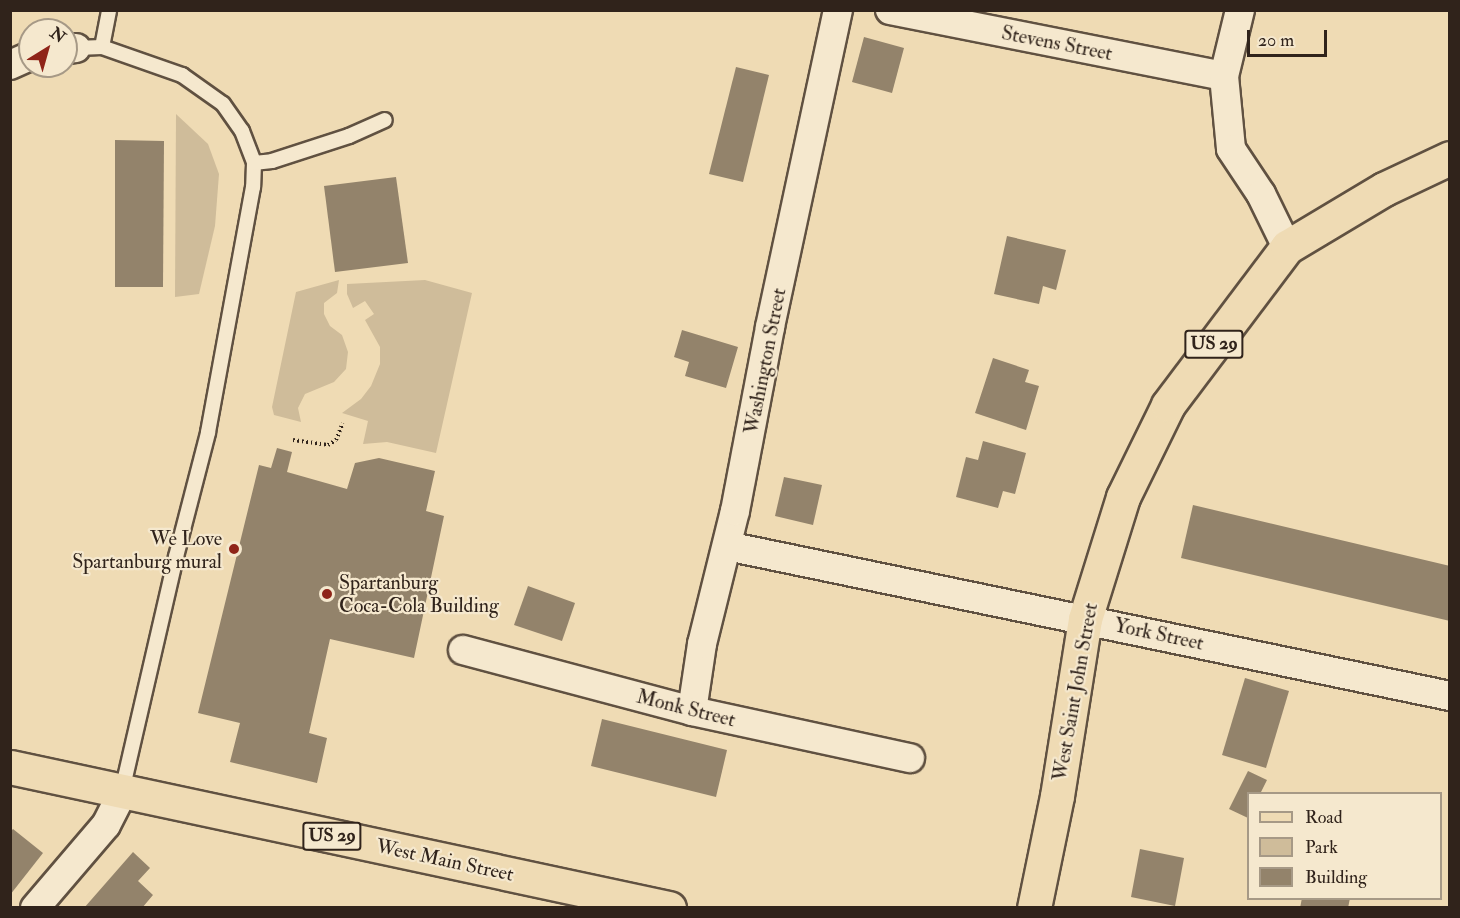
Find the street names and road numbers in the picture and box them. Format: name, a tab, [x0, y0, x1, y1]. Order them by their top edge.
street label: Stevens Street	[1000, 21, 1114, 65]
street label: Washington Street	[739, 286, 791, 436]
road number: US 29	[1184, 329, 1244, 359]
street label: West Saint John Street	[1048, 601, 1102, 783]
street label: York Street	[1112, 613, 1206, 655]
street label: Monk Street	[634, 684, 738, 732]
road number: US 29	[302, 821, 362, 851]
street label: West Main Street	[374, 834, 516, 886]

